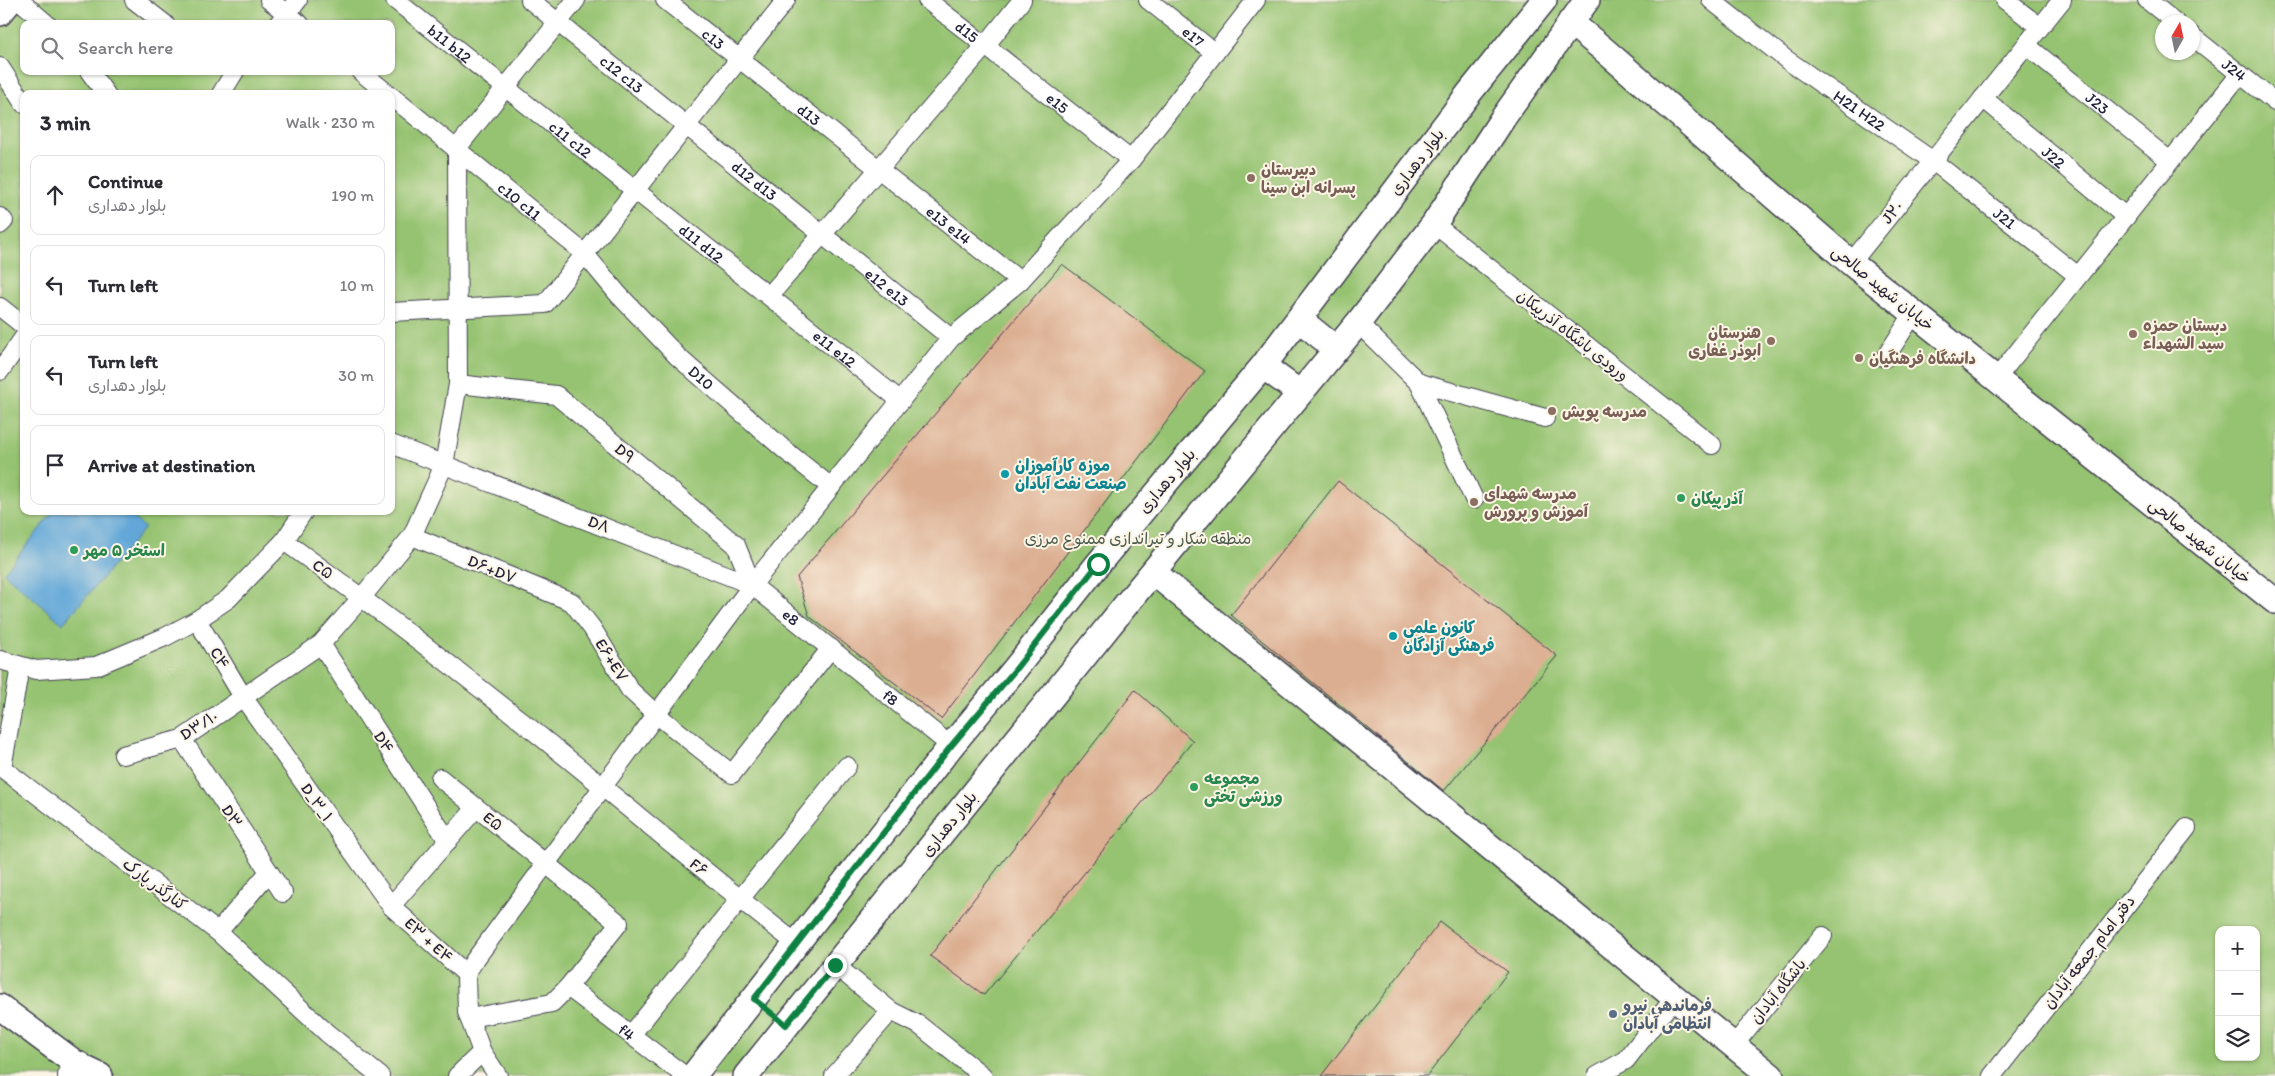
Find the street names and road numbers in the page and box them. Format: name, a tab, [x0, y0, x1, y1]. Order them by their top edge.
street label: d15	[952, 16, 983, 47]
street label: b11 b12	[424, 20, 476, 67]
street label: e17	[1179, 21, 1208, 51]
street label: c13	[698, 24, 729, 53]
street label: c12 c13	[596, 51, 648, 97]
street label: J24	[2218, 54, 2251, 85]
street label: H21 H22	[1830, 86, 1889, 135]
street label: J23	[2082, 87, 2114, 118]
street label: e15	[1043, 88, 1073, 117]
street label: d13	[794, 99, 825, 130]
street label: c11 c12	[545, 116, 596, 162]
street label: بلوار دهداری	[1386, 125, 1449, 200]
street label: J22	[2038, 142, 2070, 172]
street label: d12 d13	[728, 156, 781, 204]
street label: c10 c11	[494, 177, 546, 224]
street label: J۲۰	[1877, 197, 1907, 227]
street label: e13 e14	[923, 201, 975, 249]
street label: J21	[1990, 203, 2020, 233]
street label: d11 d12	[675, 219, 728, 267]
street label: خیابان شهید صالحی	[1828, 241, 1938, 336]
street label: e12 e13	[861, 263, 913, 310]
street label: ورودی باشگاه آذرپیکان	[1513, 286, 1633, 385]
street label: e11 e12	[809, 326, 860, 372]
street label: D10	[685, 361, 718, 394]
street label: D۹	[611, 439, 639, 467]
street label: بلوار دهداری	[1135, 445, 1200, 518]
street label: خیابان شهید صالحی	[2145, 494, 2255, 589]
street label: D۸	[585, 511, 613, 537]
street label: D۶+D۷	[465, 551, 519, 587]
street label: C۵	[309, 555, 337, 583]
street label: e8	[779, 604, 804, 629]
street label: E۶+E۷	[591, 635, 633, 685]
street label: C۴	[206, 644, 234, 672]
street label: f8	[879, 685, 903, 709]
street label: D۳/۱۰	[176, 706, 222, 744]
street label: D۴	[370, 727, 398, 757]
street label: D_۳_۱	[297, 779, 337, 825]
street label: بلوار دهداری	[917, 788, 982, 861]
street label: D۳	[218, 801, 246, 831]
street label: E۵	[479, 807, 507, 835]
street label: کنارگذر پارک	[119, 854, 191, 915]
street label: F۶	[686, 854, 712, 880]
street label: دفتر امام جمعه آبادان	[2039, 892, 2141, 1014]
street label: E۳ + E۴	[401, 913, 457, 967]
street label: باشگاه آبادان	[1746, 955, 1810, 1027]
street label: f4	[615, 1019, 639, 1044]

